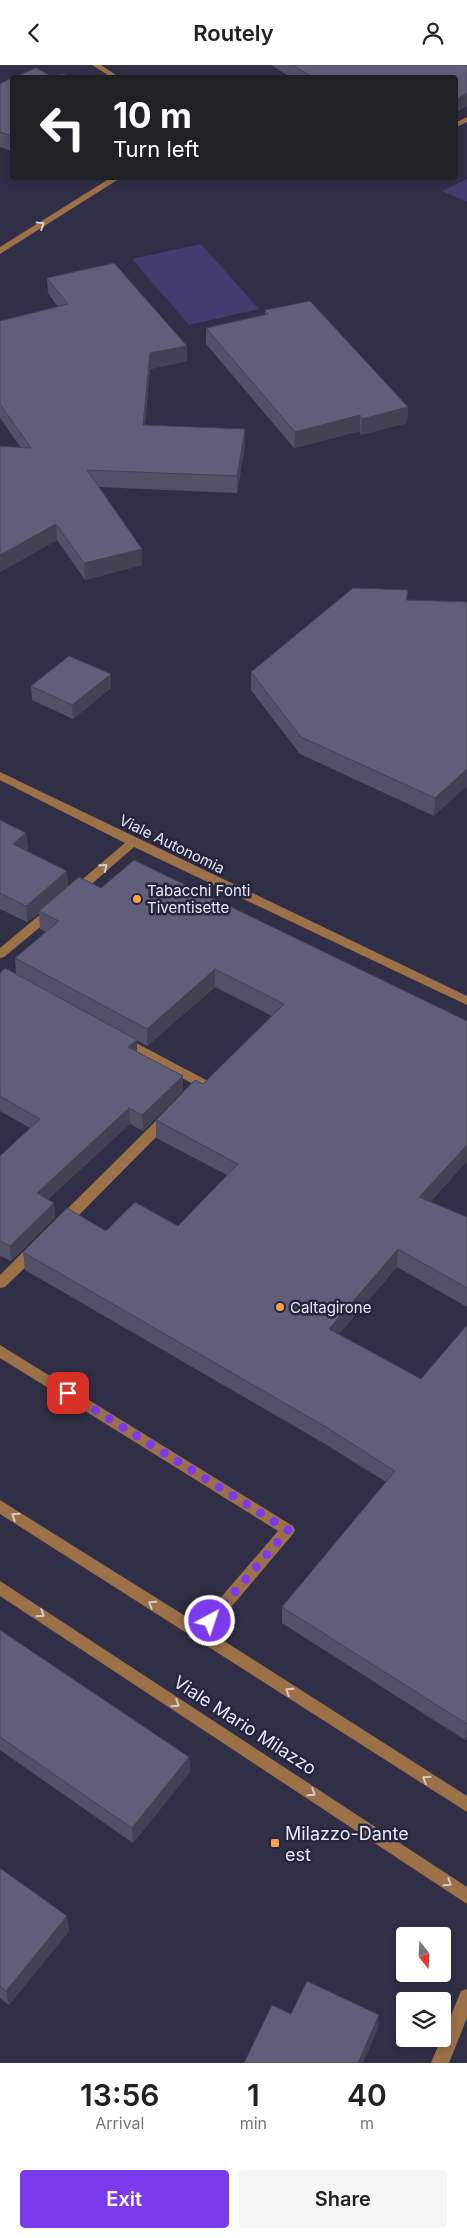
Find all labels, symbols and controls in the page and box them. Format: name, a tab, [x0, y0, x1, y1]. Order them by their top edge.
icon: back	[20, 19, 48, 47]
icon: person	[419, 19, 447, 47]
text: Routely	[193, 20, 274, 46]
text: 10 m	[113, 94, 192, 136]
icon: left	[30, 95, 95, 160]
text: Turn left	[113, 136, 199, 162]
one-way arrow	[36, 222, 45, 232]
street label: Viale Autonomia	[116, 810, 228, 878]
one-way arrow	[99, 863, 108, 872]
place label: Tabacchi Fonti Tiventisette	[147, 881, 250, 917]
marker: Tabacchi Fonti Tiventisette	[131, 893, 143, 905]
place label: Caltagirone	[290, 1298, 371, 1317]
marker: Caltagirone	[274, 1301, 286, 1313]
pin	[47, 1372, 89, 1414]
icon: arrive	[54, 1379, 82, 1407]
one-way arrow	[12, 1513, 21, 1522]
position arrow	[183, 1594, 235, 1646]
one-way arrow	[149, 1600, 158, 1610]
one-way arrow	[35, 1608, 44, 1618]
street label: Viale Mario Milazzo	[170, 1671, 320, 1779]
one-way arrow	[285, 1688, 295, 1697]
one-way arrow	[171, 1698, 180, 1707]
one-way arrow	[422, 1775, 431, 1785]
one-way arrow	[307, 1787, 316, 1797]
place label: Milazzo-Dante est	[285, 1823, 409, 1865]
marker: Milazzo-Dante est	[269, 1837, 281, 1849]
one-way arrow	[442, 1877, 451, 1886]
north arrow	[396, 1927, 451, 1983]
map controls	[396, 1927, 451, 2047]
button: layers	[396, 1992, 451, 2047]
text: 13:56	[80, 2077, 160, 2113]
text: 1	[247, 2077, 260, 2113]
text: 40	[347, 2077, 387, 2113]
text: Arrival	[95, 2113, 144, 2133]
text: min	[240, 2113, 267, 2133]
text: m	[360, 2113, 374, 2133]
button: Exit	[20, 2170, 229, 2228]
button: Share	[239, 2170, 447, 2228]

